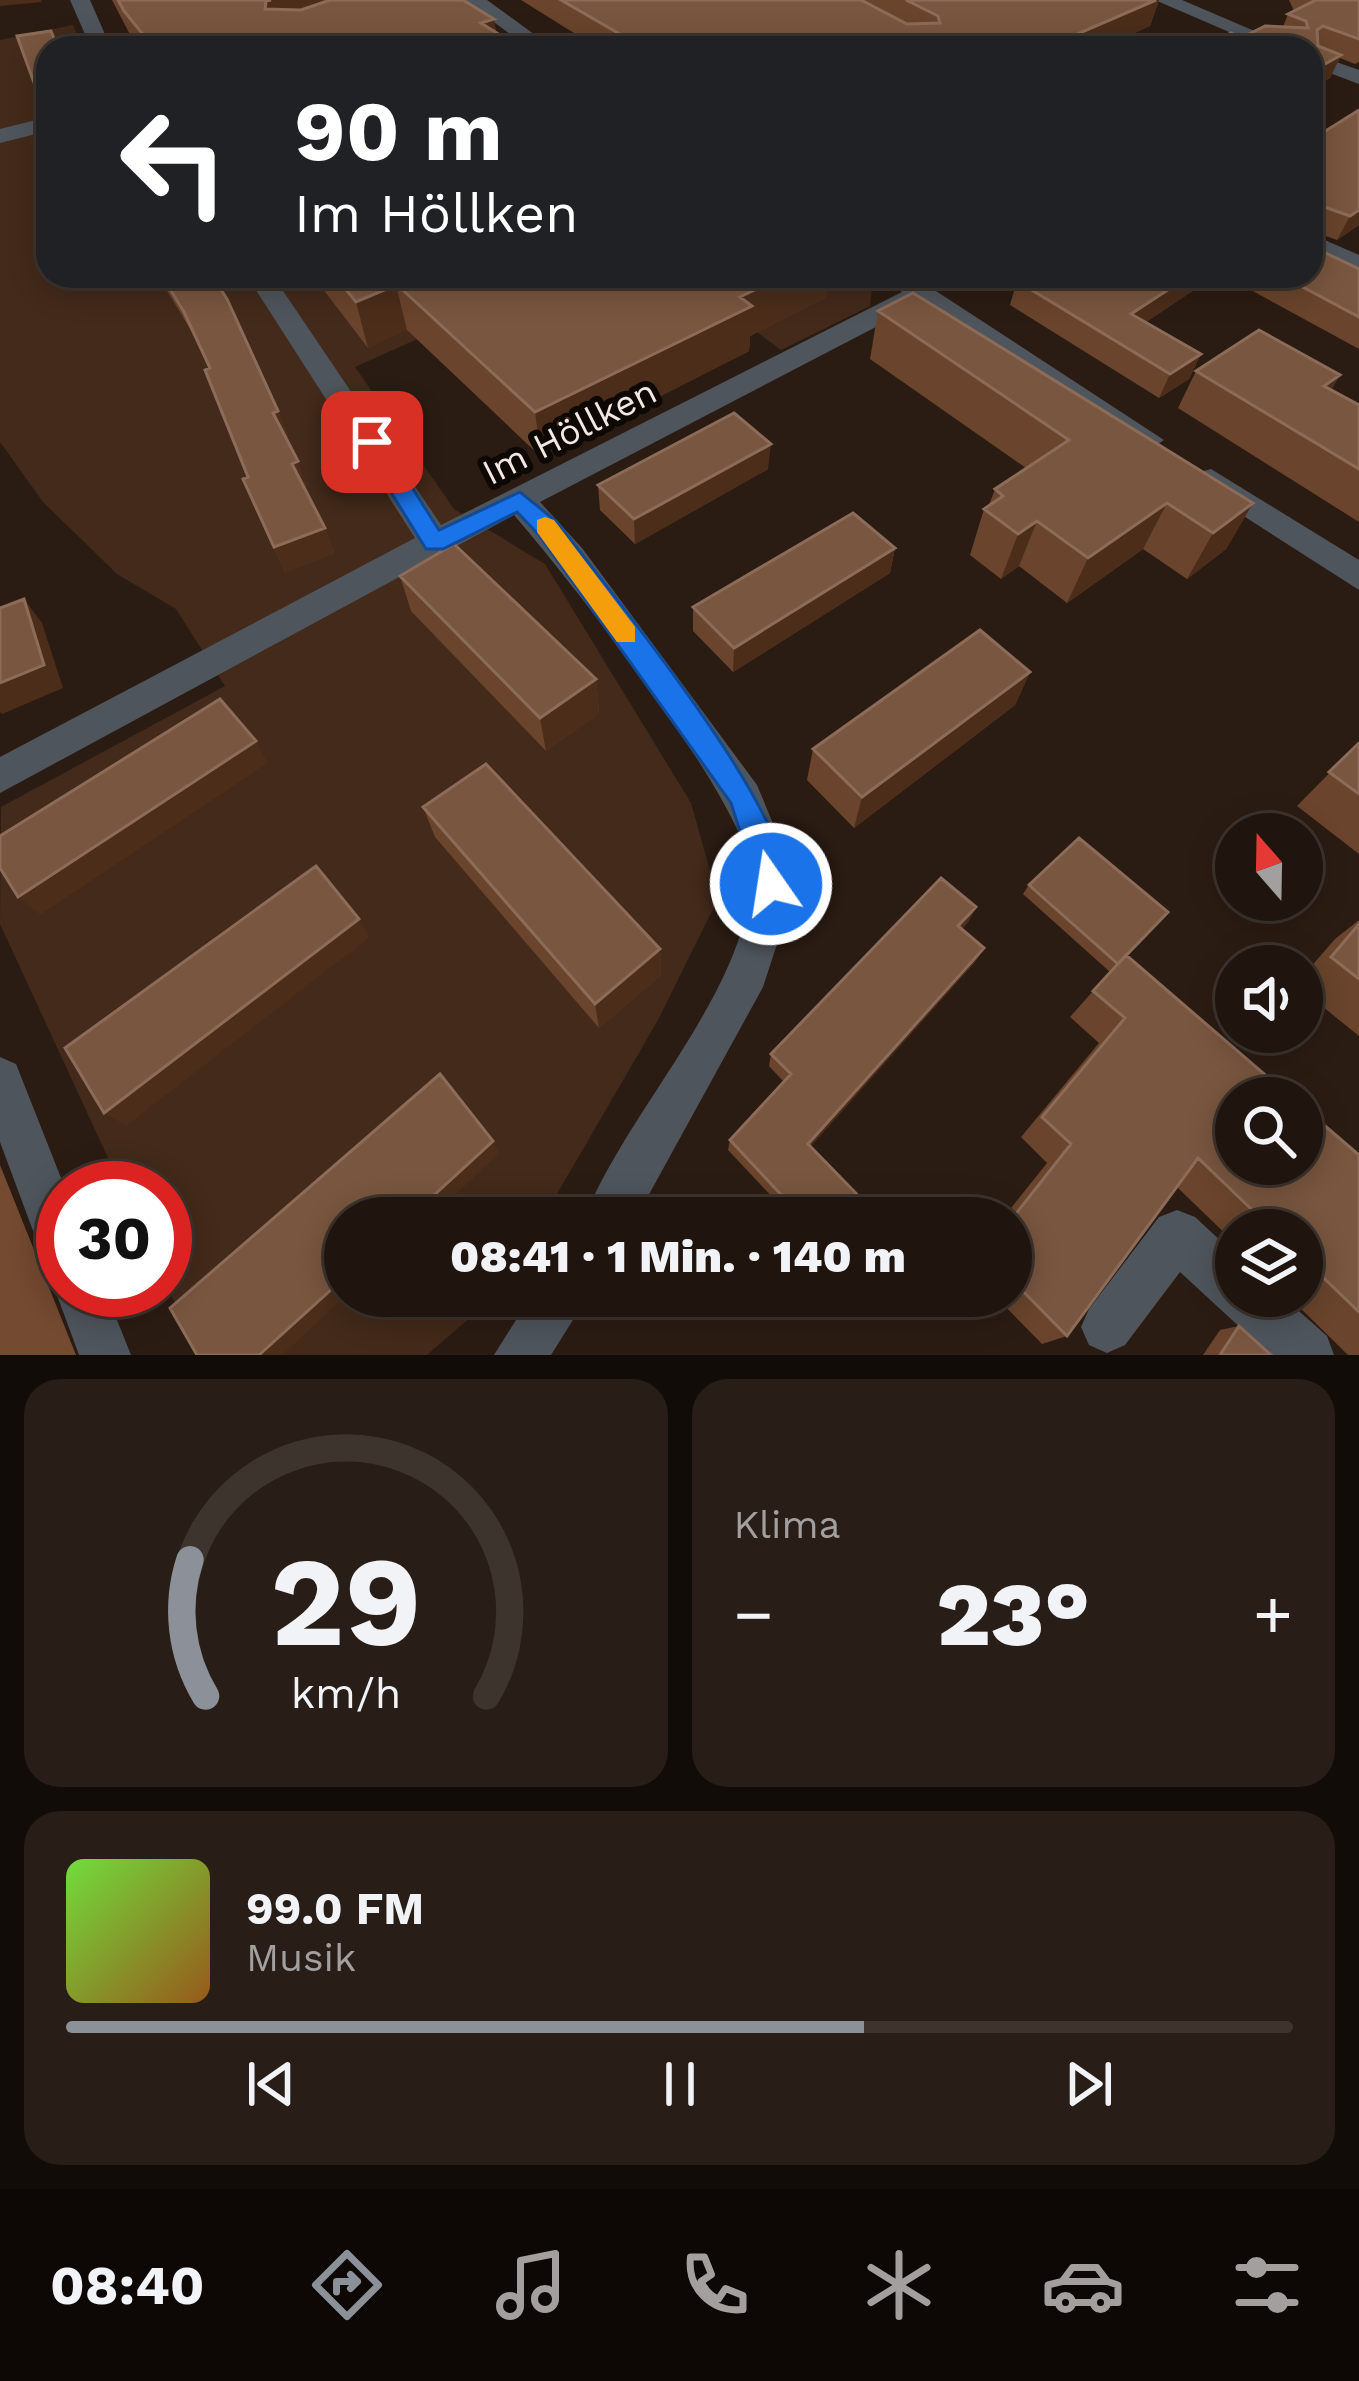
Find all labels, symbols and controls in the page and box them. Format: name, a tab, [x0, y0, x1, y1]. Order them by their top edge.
text: 90 m	[294, 82, 503, 180]
icon: left	[96, 84, 252, 240]
text: Im Höllken	[294, 182, 578, 245]
street label: Im Höllken	[475, 370, 663, 494]
pin	[321, 391, 423, 493]
icon: arrive	[339, 409, 405, 475]
north arrow	[1215, 813, 1323, 921]
map controls	[1215, 813, 1323, 1317]
position arrow	[708, 821, 834, 947]
button: sound	[1215, 945, 1323, 1053]
button: search	[1215, 1077, 1323, 1185]
speed limit sign: 30	[36, 1161, 192, 1317]
button: layers	[1215, 1209, 1323, 1317]
text: 08:41 · 1 Min. · 140 m	[450, 1230, 906, 1283]
text: Klima	[734, 1502, 841, 1547]
text: 29	[270, 1529, 421, 1675]
text: 23°	[936, 1561, 1090, 1667]
text: −	[734, 1576, 773, 1653]
text: +	[1253, 1576, 1293, 1653]
text: km/h	[290, 1668, 401, 1718]
text: 99.0 FM	[246, 1882, 424, 1935]
text: Musik	[246, 1935, 356, 1980]
icon: previous	[238, 2051, 304, 2117]
icon: pause	[647, 2051, 713, 2117]
icon: next	[1056, 2051, 1122, 2117]
icon: directions	[305, 2243, 389, 2327]
icon: music	[489, 2243, 573, 2327]
icon: phone	[673, 2243, 757, 2327]
icon: climate	[857, 2243, 941, 2327]
icon: car	[1041, 2243, 1125, 2327]
icon: filters	[1225, 2243, 1309, 2327]
text: 08:40	[50, 2254, 205, 2317]

